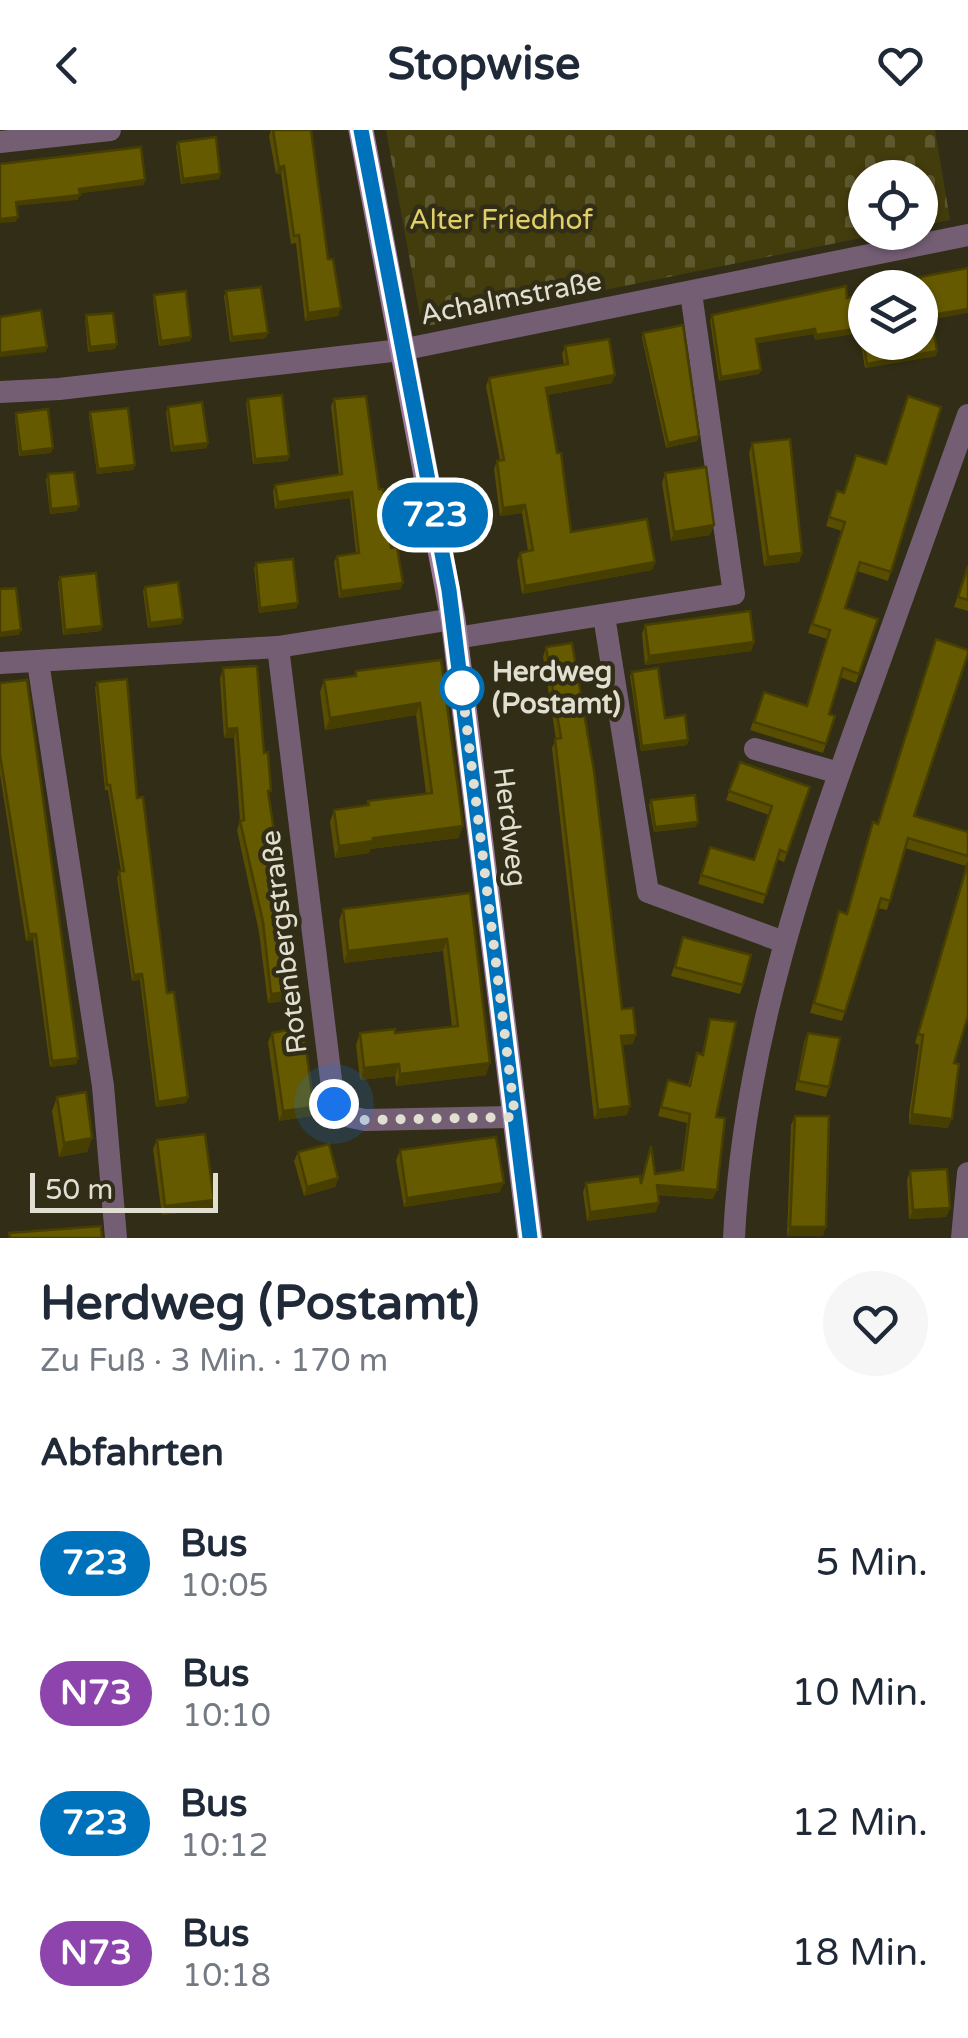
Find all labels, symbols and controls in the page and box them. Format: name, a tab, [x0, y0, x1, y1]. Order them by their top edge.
icon: back	[40, 38, 95, 93]
text: Stopwise	[388, 38, 580, 92]
icon: heart	[873, 38, 928, 93]
map controls	[848, 160, 938, 360]
button: locate	[848, 160, 938, 250]
park label: Alter Friedhof	[409, 203, 593, 237]
street label: Achalmstraße	[417, 264, 605, 332]
button: layers	[848, 270, 938, 360]
line badge: 723	[378, 482, 492, 548]
text: 723	[402, 494, 468, 536]
place label: Herdweg (Postamt)	[492, 655, 621, 721]
marker: Herdweg (Postamt)	[441, 667, 483, 709]
street label: Herdweg	[486, 765, 534, 889]
street label: Rotenbergstraße	[253, 828, 315, 1056]
your location	[309, 1079, 359, 1129]
scale bar	[30, 1168, 218, 1212]
text: 50 m	[45, 1173, 113, 1207]
button: heart	[823, 1271, 928, 1376]
text: Herdweg (Postamt)	[40, 1275, 479, 1333]
text: Zu Fuß · 3 Min. · 170 m	[40, 1342, 388, 1380]
text: Abfahrten	[40, 1430, 224, 1476]
text: Bus	[180, 1521, 247, 1567]
text: 5 Min.	[815, 1540, 928, 1586]
text: 723	[62, 1542, 128, 1584]
text: 10:05	[180, 1567, 269, 1605]
text: Bus	[182, 1651, 250, 1697]
text: 10 Min.	[792, 1670, 928, 1716]
text: N73	[60, 1672, 132, 1714]
text: 10:10	[182, 1697, 271, 1735]
text: Bus	[180, 1781, 247, 1827]
text: 12 Min.	[792, 1800, 928, 1846]
text: 723	[62, 1802, 128, 1844]
text: 10:12	[180, 1827, 269, 1865]
text: Bus	[182, 1911, 250, 1957]
text: 18 Min.	[792, 1930, 928, 1976]
text: N73	[60, 1932, 132, 1974]
text: 10:18	[182, 1957, 271, 1995]

